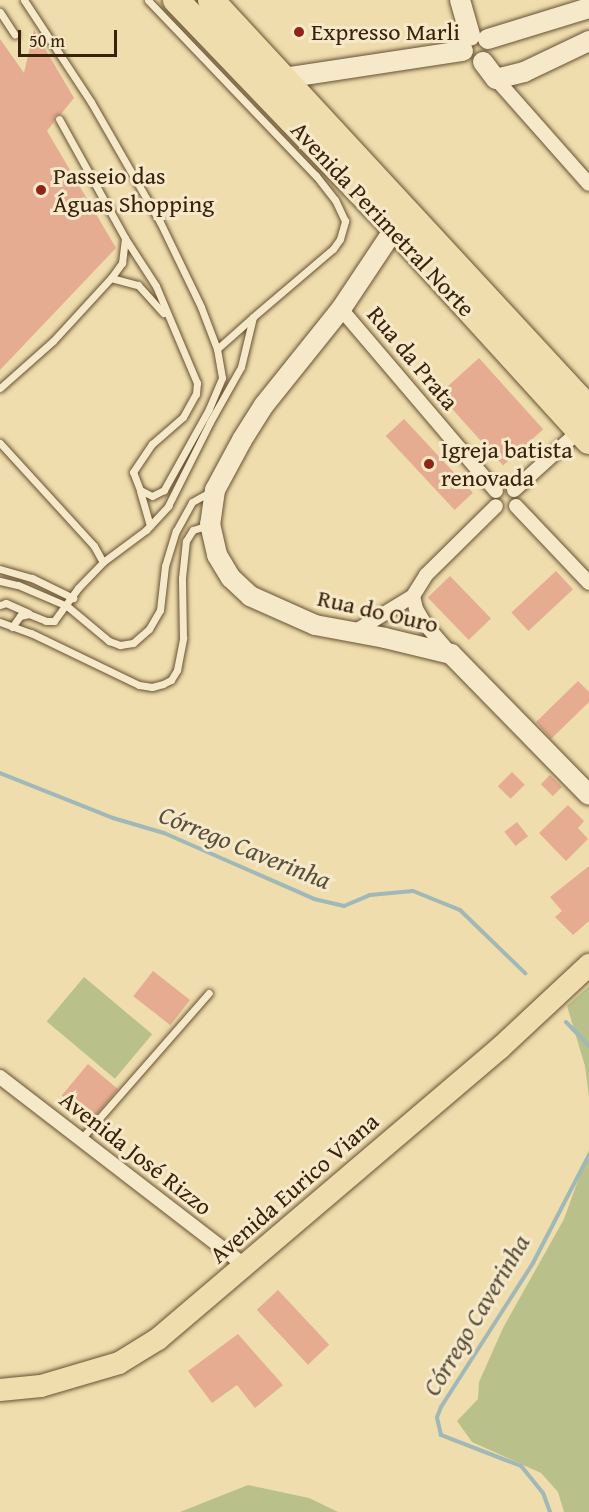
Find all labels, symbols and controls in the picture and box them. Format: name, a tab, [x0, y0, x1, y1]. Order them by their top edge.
scale bar	[21, 18, 120, 56]
place label: Expresso Marli	[311, 18, 460, 46]
marker: Expresso Marli	[292, 25, 306, 39]
text: 50 m	[29, 27, 65, 54]
street label: Avenida Perimetral Norte	[285, 115, 481, 323]
place label: Passeio das Águas Shopping	[53, 162, 214, 218]
marker: Passeio das Águas Shopping	[34, 183, 48, 197]
street label: Rua da Prata	[361, 300, 465, 416]
place label: Igreja batista renovada	[441, 436, 573, 492]
marker: Igreja batista renovada	[422, 457, 436, 471]
street label: Rua do Ouro	[315, 583, 441, 639]
water label: Córrego Caverinha	[155, 798, 335, 896]
street label: Avenida José Rizzo	[54, 1085, 218, 1221]
street label: Avenida Eurico Viana	[204, 1107, 384, 1269]
water label: Córrego Caverinha	[416, 1229, 536, 1401]

